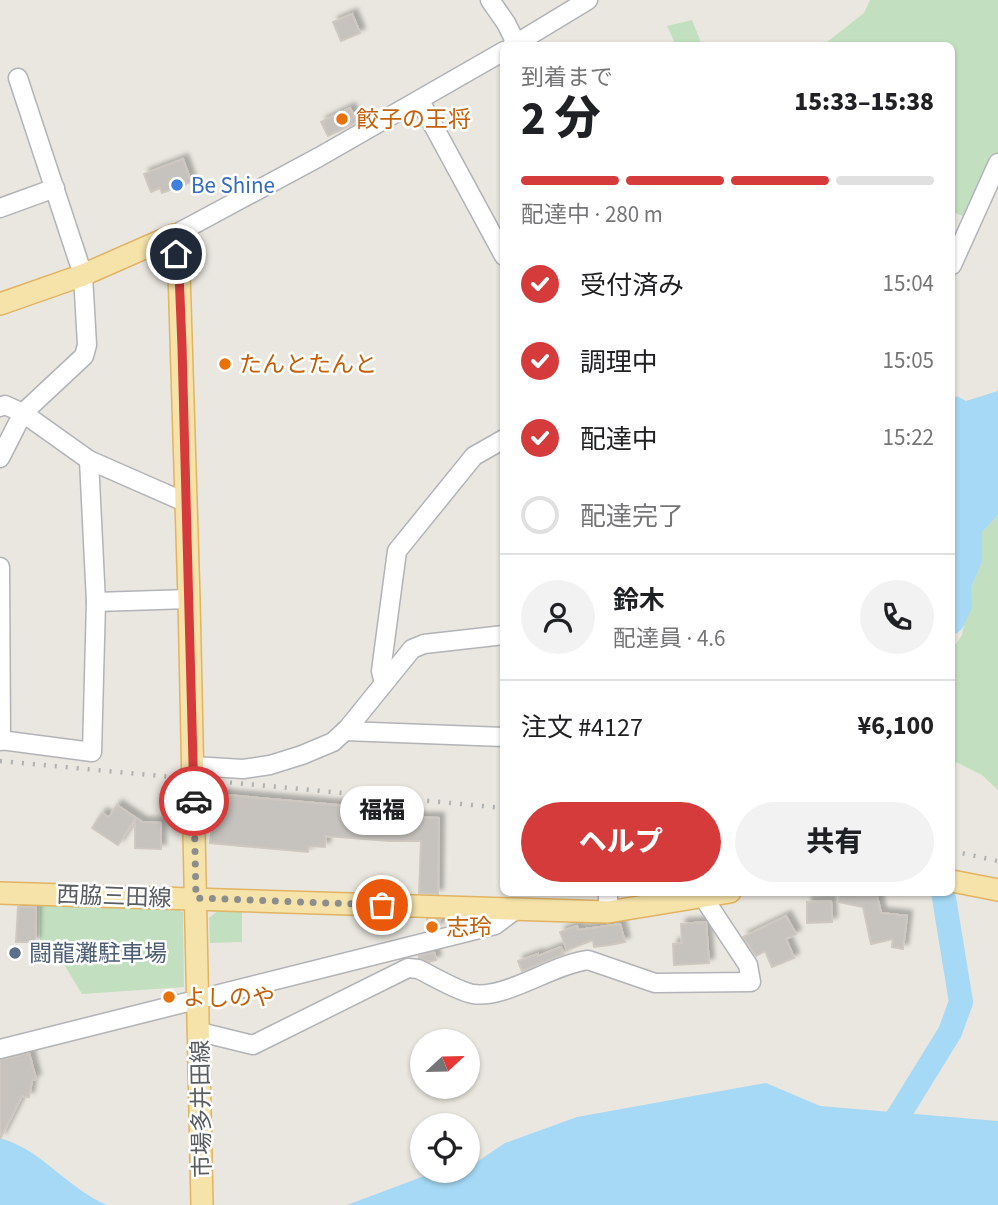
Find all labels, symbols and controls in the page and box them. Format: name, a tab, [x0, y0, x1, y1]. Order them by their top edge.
text: 到着まで	[521, 61, 613, 94]
text: 15:33–15:38	[794, 83, 934, 120]
text: 2 分	[521, 87, 601, 152]
place label: 餃子の王将	[356, 103, 471, 136]
marker: 餃子の王将	[334, 111, 350, 127]
place label: Be Shine	[191, 169, 275, 202]
marker: Be Shine	[169, 177, 185, 193]
text: 配達中 · 280 m	[521, 198, 663, 231]
pin	[146, 224, 206, 284]
icon: home	[157, 235, 195, 273]
icon: check	[521, 265, 559, 303]
text: 受付済み	[580, 267, 684, 304]
text: 15:04	[883, 267, 934, 300]
icon: check	[521, 342, 559, 380]
text: 調理中	[580, 344, 658, 381]
text: 15:05	[883, 344, 934, 377]
place label: たんとたんと	[239, 348, 377, 381]
marker: たんとたんと	[217, 356, 233, 372]
icon: check	[521, 419, 559, 457]
text: 配達中	[580, 421, 658, 458]
text: 15:22	[883, 421, 934, 454]
text: 配達完了	[580, 498, 684, 535]
button: person	[521, 580, 595, 654]
button: phone	[860, 580, 934, 654]
text: 鈴木	[613, 582, 665, 619]
text: 配達員 · 4.6	[613, 622, 726, 655]
text: ¥6,100	[858, 707, 934, 744]
text: 注文 #4127	[521, 709, 643, 746]
courier	[159, 766, 229, 836]
icon: car	[175, 782, 213, 820]
callout: 福福	[340, 786, 424, 835]
text: 福福	[359, 794, 405, 827]
button: ヘルプ	[521, 802, 721, 882]
button: 共有	[735, 802, 934, 882]
pin	[352, 875, 412, 935]
street label: 西脇三田線	[56, 878, 172, 915]
icon: bag	[363, 886, 401, 924]
place label: 志玲	[446, 911, 492, 944]
marker: 志玲	[424, 919, 440, 935]
place label: 闘龍灘駐車場	[29, 937, 167, 970]
marker: 闘龍灘駐車場	[7, 945, 23, 961]
place label: よしのや	[183, 981, 275, 1014]
marker: よしのや	[161, 989, 177, 1005]
north arrow	[410, 1029, 480, 1099]
map controls	[410, 1029, 480, 1183]
street label: 市場多井田線	[184, 1040, 219, 1178]
button: locate	[410, 1113, 480, 1183]

